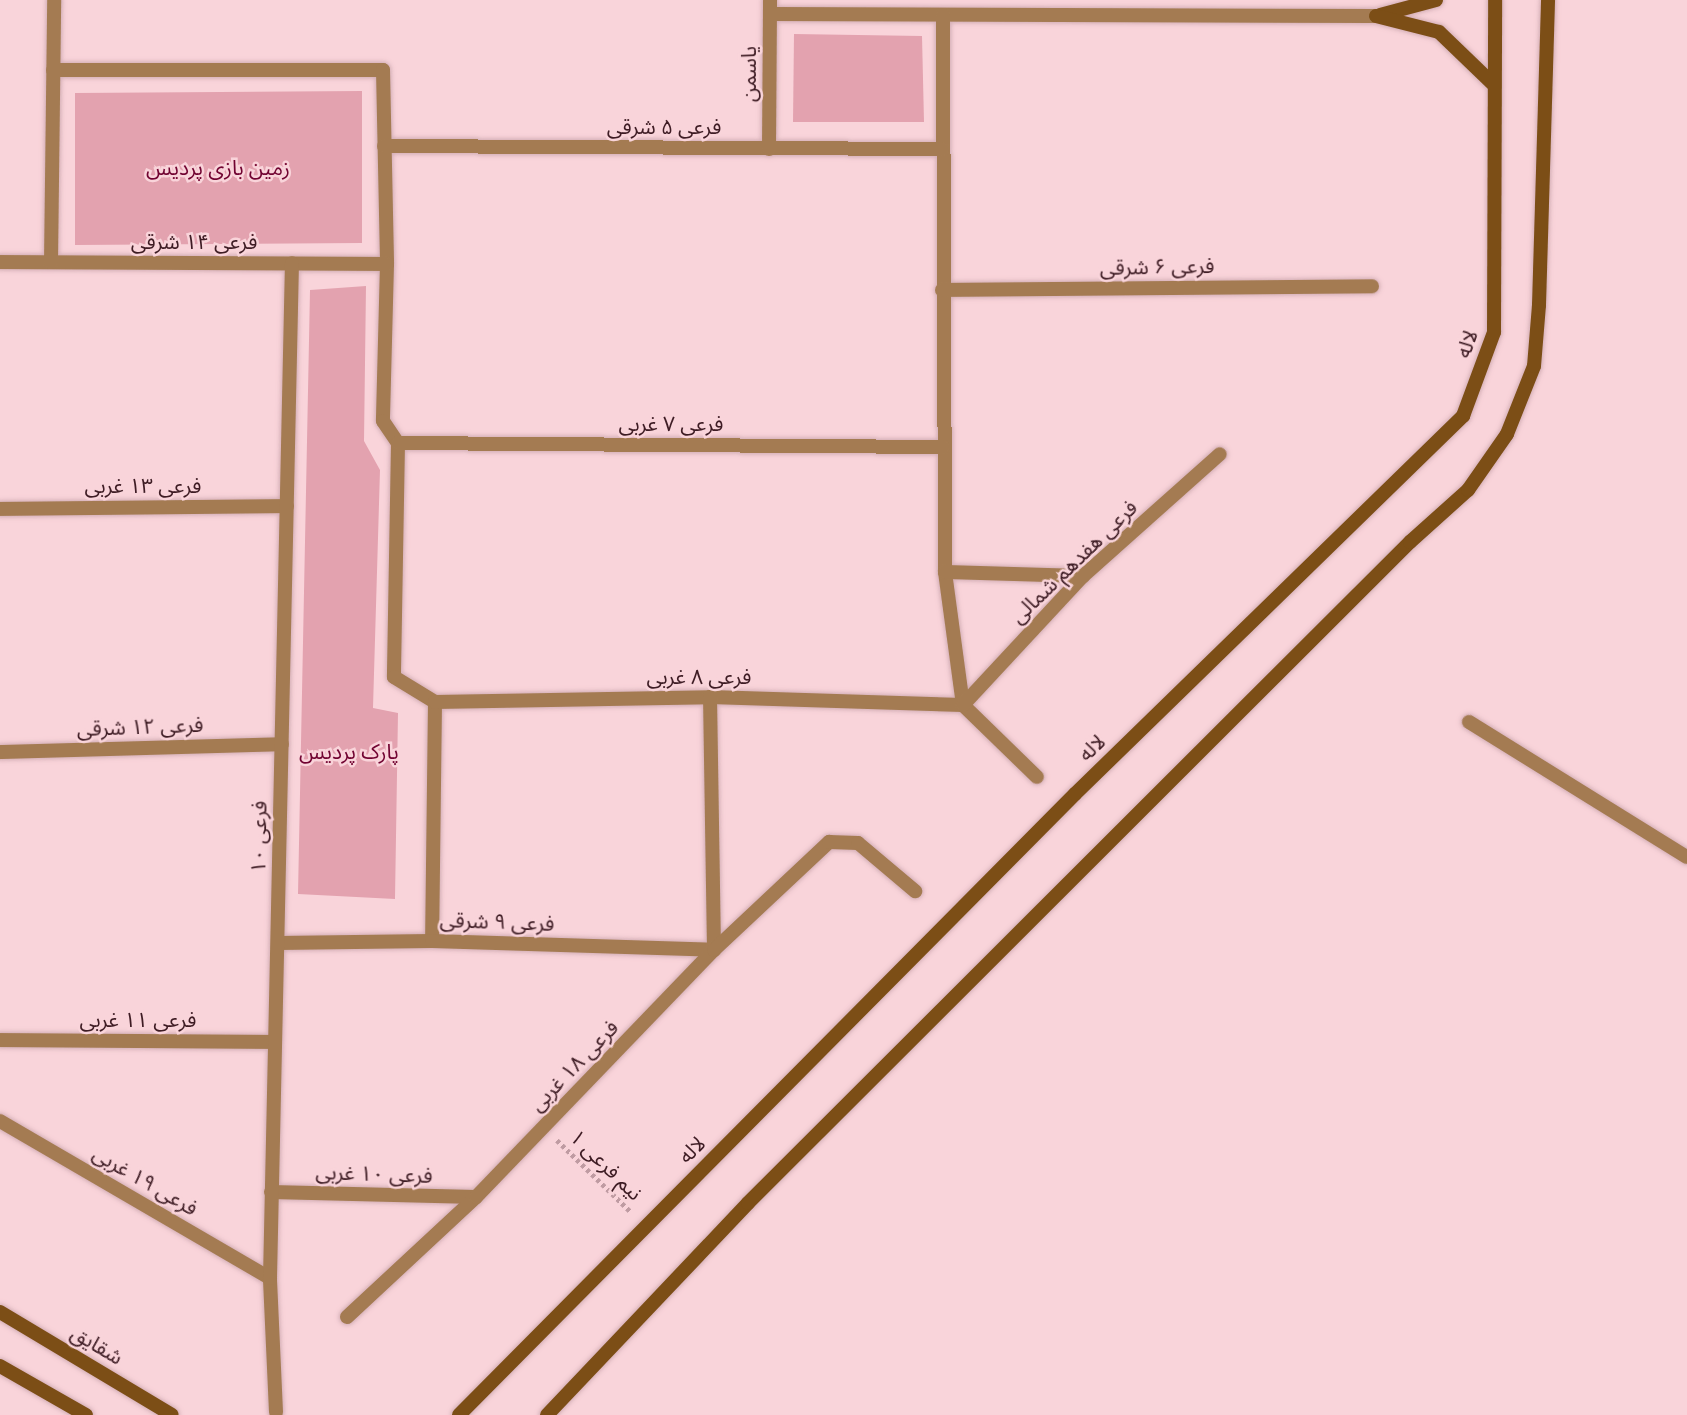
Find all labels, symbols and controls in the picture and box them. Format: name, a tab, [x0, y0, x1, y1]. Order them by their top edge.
street label: یاسمن	[736, 46, 762, 102]
street label: فرعی ۵ شرقی	[607, 114, 721, 140]
park label: زمین بازی پردیس	[146, 155, 290, 181]
street label: فرعی ۱۴ شرقی	[131, 229, 257, 255]
street label: فرعی ۶ شرقی	[1099, 253, 1215, 281]
street label: لاله	[1451, 327, 1483, 361]
street label: فرعی ۷ غربی	[619, 411, 723, 437]
street label: فرعی ۱۳ غربی	[85, 473, 201, 499]
street label: فرعی هفدهم شمالی	[1005, 495, 1143, 629]
street label: فرعی ۸ غربی	[647, 664, 751, 690]
street label: فرعی ۱۲ شرقی	[76, 712, 204, 742]
street label: لاله	[1073, 729, 1111, 767]
park label: پارک پردیس	[299, 739, 399, 765]
street label: فرعی ۱۰	[246, 801, 272, 873]
street label: فرعی ۹ شرقی	[439, 907, 555, 937]
street label: فرعی ۱۱ غربی	[80, 1007, 196, 1033]
street label: فرعی ۱۸ غربی	[524, 1015, 624, 1117]
street label: نیم فرعی ۱	[565, 1124, 647, 1206]
street label: لاله	[673, 1131, 711, 1169]
street label: فرعی ۱۹ غربی	[88, 1141, 202, 1221]
street label: فرعی ۱۰ غربی	[315, 1159, 433, 1189]
street label: شقایق	[66, 1320, 128, 1370]

